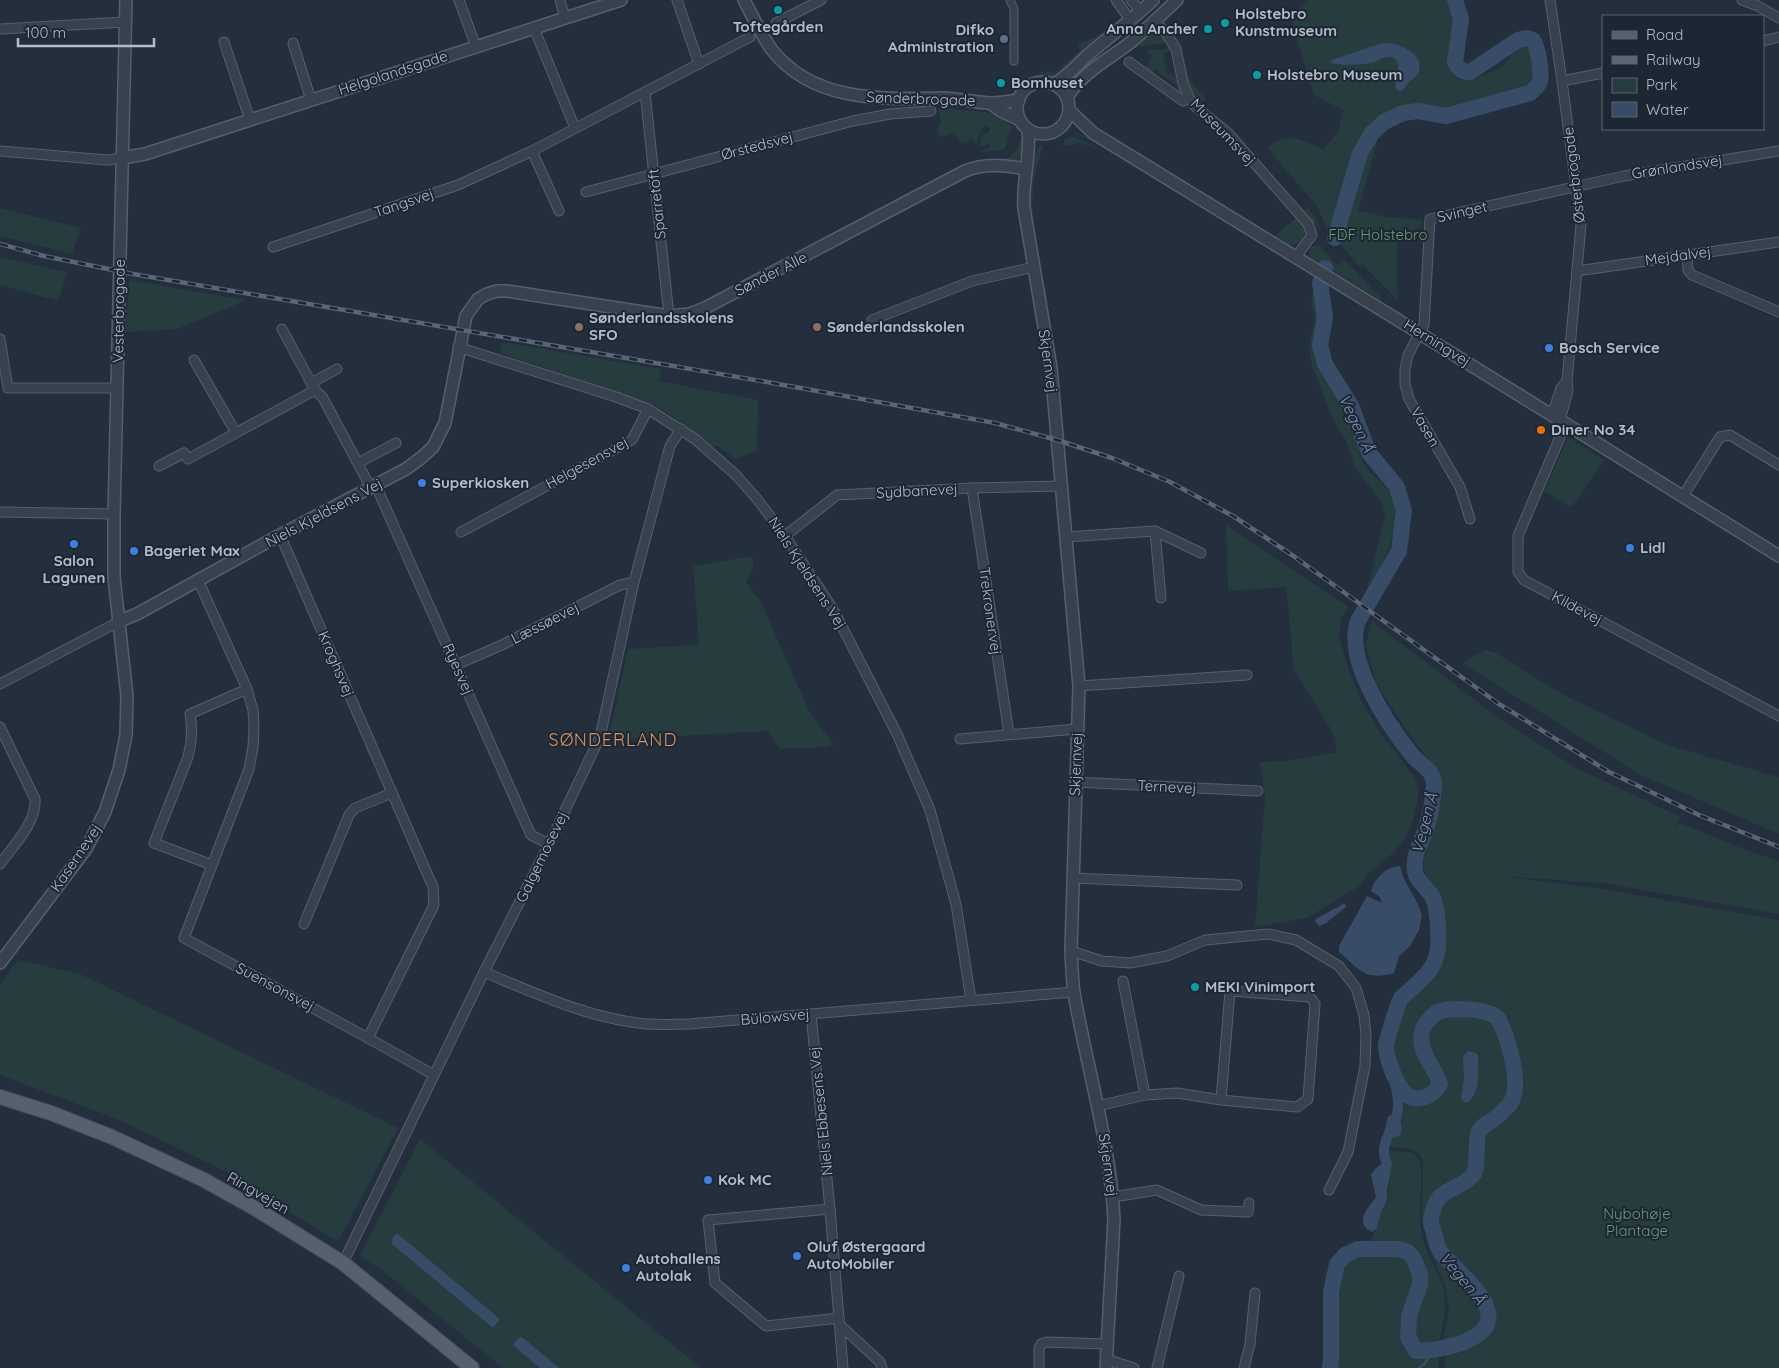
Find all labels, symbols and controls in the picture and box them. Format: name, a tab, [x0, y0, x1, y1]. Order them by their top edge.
marker: Toftegården	[772, 4, 784, 16]
place label: Holstebro Kunstmuseum	[1235, 4, 1337, 40]
scale bar	[18, 15, 154, 47]
legend	[1602, 15, 1764, 130]
place label: Toftegården	[733, 17, 823, 36]
marker: Holstebro Kunstmuseum	[1219, 17, 1231, 29]
place label: Anna Ancher	[1106, 19, 1198, 38]
place label: Difko Administration	[888, 20, 994, 56]
text: 100 m	[25, 23, 66, 42]
marker: Anna Ancher	[1202, 23, 1214, 35]
text: Road	[1646, 25, 1683, 44]
marker: Difko Administration	[998, 33, 1010, 45]
street label: Helgolandsgade	[336, 46, 450, 99]
text: Railway	[1646, 50, 1701, 69]
place label: Holstebro Museum	[1267, 65, 1402, 84]
marker: Holstebro Museum	[1251, 69, 1263, 81]
place label: Bomhuset	[1011, 73, 1084, 92]
text: Park	[1646, 75, 1678, 94]
marker: Bomhuset	[995, 77, 1007, 89]
street label: Sønderbrogade	[866, 87, 976, 110]
street label: Museumsvej	[1187, 94, 1260, 169]
text: Water	[1646, 100, 1689, 119]
street label: Østerbrogade	[1558, 126, 1589, 224]
street label: Ørstedsvej	[719, 127, 795, 164]
street label: Grønlandsvej	[1630, 150, 1724, 183]
street label: Sparretoft	[643, 168, 670, 240]
street label: Tangsvej	[371, 183, 436, 222]
street label: Svinget	[1435, 197, 1489, 226]
park label: FDF Holstebro	[1328, 225, 1428, 244]
street label: Mejdalvej	[1644, 241, 1712, 270]
street label: Sønder Alle	[731, 247, 810, 300]
street label: Vesterbrogade	[108, 259, 129, 363]
place label: Sønderlandsskolens SFO	[589, 308, 734, 344]
street label: Herningvej	[1400, 315, 1474, 371]
place label: Sønderlandsskolen	[827, 317, 965, 336]
marker: Sønderlandsskolens SFO	[573, 321, 585, 333]
marker: Sønderlandsskolen	[811, 321, 823, 333]
street label: Skjernvej	[1035, 328, 1062, 394]
place label: Bosch Service	[1559, 338, 1660, 357]
marker: Bosch Service	[1543, 342, 1555, 354]
water label: Vegen Å	[1335, 391, 1379, 456]
street label: Vasen	[1406, 403, 1444, 450]
place label: Diner No 34	[1551, 420, 1635, 439]
marker: Diner No 34	[1535, 424, 1547, 436]
street label: Helgesensvej	[542, 432, 631, 493]
place label: Superkiosken	[432, 473, 529, 492]
street label: Niels Kjeldsens Vej	[262, 474, 385, 551]
marker: Superkiosken	[416, 477, 428, 489]
street label: Sydbanevej	[876, 479, 958, 502]
street label: Niels Kjeldsens Vej	[764, 513, 851, 632]
marker: Salon Lagunen	[68, 538, 80, 550]
place label: Lidl	[1640, 538, 1665, 557]
place label: Bageriet Max	[144, 541, 240, 560]
marker: Lidl	[1624, 542, 1636, 554]
marker: Bageriet Max	[128, 545, 140, 557]
place label: Salon Lagunen	[43, 551, 105, 587]
street label: Trekronervej	[975, 566, 1006, 656]
street label: Kildevej	[1549, 586, 1606, 629]
street label: Læssøevej	[508, 597, 582, 648]
street label: Kroghsvej	[314, 628, 359, 700]
street label: Ryesvej	[439, 640, 478, 698]
district label: SØNDERLAND	[549, 728, 677, 751]
street label: Skjernvej	[1065, 732, 1086, 796]
street label: Ternevej	[1137, 775, 1197, 798]
water label: Vegen Å	[1406, 790, 1442, 855]
street label: Galgemosevej	[511, 808, 572, 905]
street label: Kasernevej	[46, 820, 105, 895]
street label: Suensonsvej	[233, 958, 318, 1015]
place label: MEKI Vinimport	[1205, 977, 1315, 996]
marker: MEKI Vinimport	[1189, 981, 1201, 993]
street label: Bülowsvej	[740, 1004, 810, 1029]
street label: Niels Ebbesens Vej	[804, 1046, 837, 1177]
street label: Skjernvej	[1095, 1132, 1122, 1198]
street label: Ringvejen	[224, 1167, 293, 1218]
place label: Kok MC	[718, 1170, 772, 1189]
marker: Kok MC	[702, 1174, 714, 1186]
park label: Nybohøje Plantage	[1603, 1204, 1671, 1240]
place label: Oluf Østergaard AutoMobiler	[807, 1237, 926, 1273]
water label: Vegen Å	[1436, 1248, 1491, 1309]
place label: Autohallens Autolak	[636, 1249, 721, 1285]
marker: Oluf Østergaard AutoMobiler	[791, 1250, 803, 1262]
marker: Autohallens Autolak	[620, 1262, 632, 1274]

